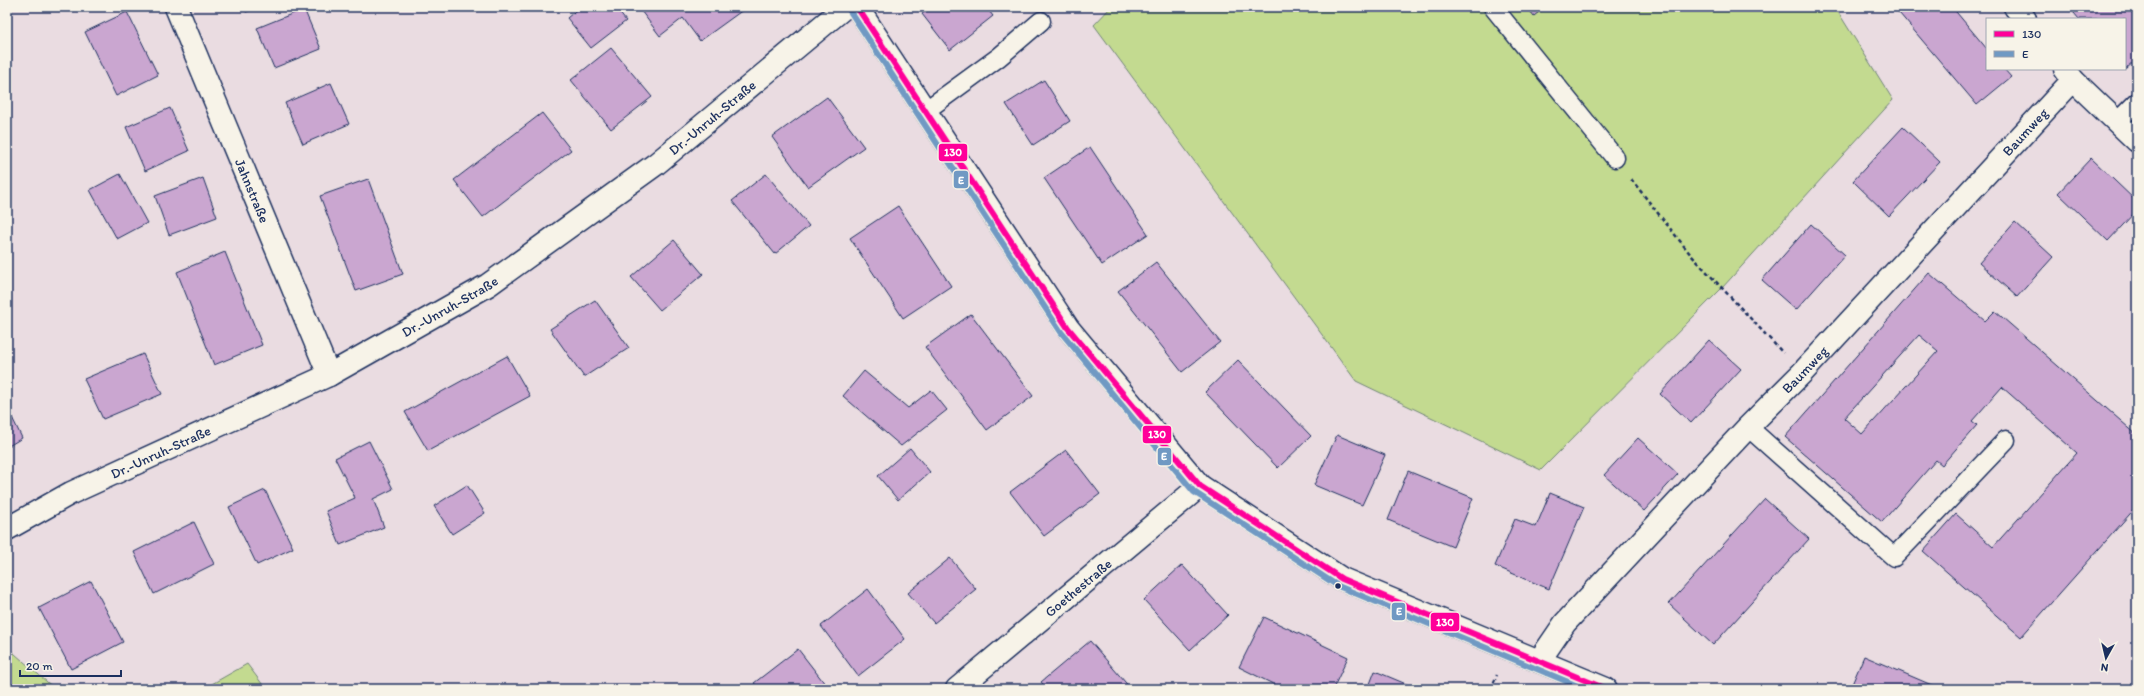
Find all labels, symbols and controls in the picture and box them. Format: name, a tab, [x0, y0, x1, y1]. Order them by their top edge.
legend	[1986, 18, 2126, 70]
text: 130	[2022, 27, 2042, 41]
text: E	[2022, 47, 2029, 61]
street label: Dr.-Unruh-Straße	[666, 76, 760, 159]
street label: Baumweg	[1999, 104, 2052, 160]
line badge: 130	[938, 143, 968, 162]
text: 130	[944, 146, 962, 159]
street label: Jahnstraße	[231, 156, 273, 226]
line badge: E	[953, 170, 969, 189]
text: E	[958, 174, 964, 187]
street label: Dr.-Unruh-Straße	[399, 272, 502, 341]
street label: Baumweg	[1779, 342, 1832, 397]
street label: Dr.-Unruh-Straße	[108, 422, 214, 483]
line badge: 130	[1142, 425, 1172, 444]
text: 130	[1148, 428, 1166, 441]
line badge: E	[1157, 447, 1172, 466]
text: E	[1161, 450, 1167, 463]
street label: Goethestraße	[1042, 555, 1116, 621]
unlabelled marker	[1333, 581, 1343, 591]
line badge: E	[1391, 602, 1406, 621]
text: E	[1396, 605, 1402, 618]
line badge: 130	[1430, 612, 1460, 632]
text: 130	[1436, 616, 1454, 629]
north arrow	[2086, 638, 2126, 678]
scale bar	[20, 652, 121, 678]
text: 20 m	[26, 659, 53, 673]
text: N	[2100, 660, 2109, 674]

